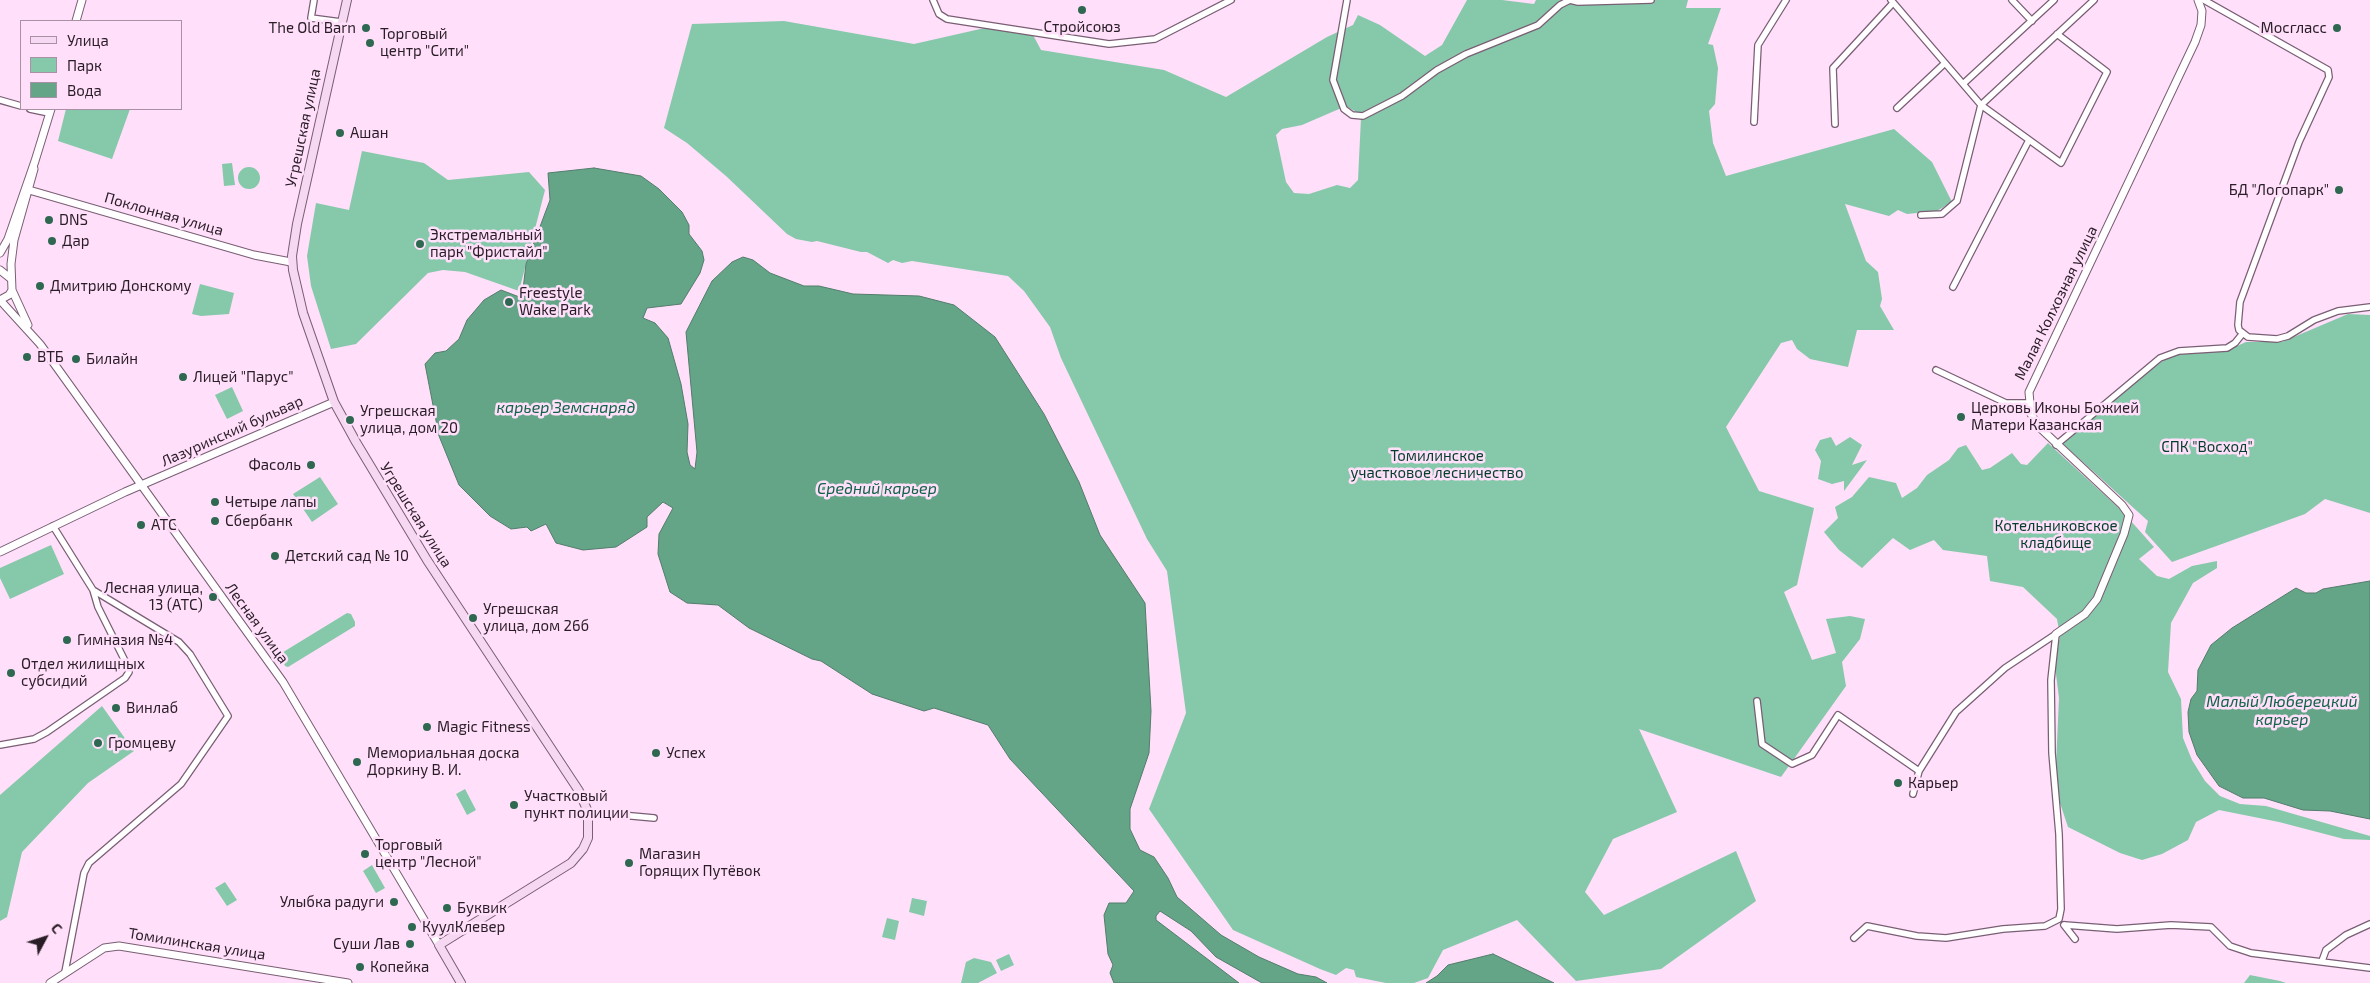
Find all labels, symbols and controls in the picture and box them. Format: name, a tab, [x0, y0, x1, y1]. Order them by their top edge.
marker: Стройсоюз	[1076, 4, 1088, 16]
place label: Стройсоюз	[1043, 18, 1121, 36]
place label: The Old Barn	[268, 19, 356, 37]
place label: Мосгласс	[2261, 19, 2327, 37]
legend	[20, 20, 182, 110]
marker: The Old Barn	[360, 22, 372, 34]
marker: Мосгласс	[2331, 22, 2343, 34]
place label: Торговый центр "Сити"	[380, 25, 469, 60]
text: Улица	[67, 31, 109, 49]
marker: Торговый центр "Сити"	[364, 37, 376, 49]
text: Парк	[67, 56, 102, 74]
street label: Угрешская улица	[282, 67, 324, 189]
text: Вода	[67, 81, 102, 99]
place label: Ашан	[350, 124, 388, 142]
marker: Ашан	[334, 127, 346, 139]
place label: БД "Логопарк"	[2229, 181, 2329, 199]
marker: БД "Логопарк"	[2333, 184, 2345, 196]
street label: Поклонная улица	[103, 188, 225, 240]
place label: DNS	[59, 211, 88, 229]
marker: DNS	[43, 214, 55, 226]
street label: Малая Колхозная улица	[2011, 223, 2101, 383]
place label: Экстремальный парк "Фристайл"	[430, 226, 548, 261]
place label: Дар	[62, 232, 89, 250]
marker: Дар	[46, 235, 58, 247]
marker: Экстремальный парк "Фристайл"	[414, 238, 426, 250]
place label: Дмитрию Донскому	[50, 277, 191, 295]
marker: Дмитрию Донскому	[34, 280, 46, 292]
place label: Freestyle Wake Park	[519, 284, 591, 319]
marker: Freestyle Wake Park	[503, 296, 515, 308]
place label: ВТБ	[37, 348, 64, 366]
place label: Билайн	[86, 350, 138, 368]
marker: ВТБ	[21, 351, 33, 363]
marker: Билайн	[70, 353, 82, 365]
place label: Лицей "Парус"	[193, 368, 294, 386]
marker: Лицей "Парус"	[177, 371, 189, 383]
street label: Лазуринский бульвар	[158, 392, 306, 470]
water label: карьер Земснаряд	[497, 398, 635, 418]
place label: Церковь Иконы Божией Матери Казанская	[1971, 399, 2139, 434]
place label: Угрешская улица, дом 20	[360, 402, 458, 437]
marker: Церковь Иконы Божией Матери Казанская	[1955, 411, 1967, 423]
marker: Угрешская улица, дом 20	[344, 414, 356, 426]
park label: СПК "Восход"	[2161, 438, 2253, 456]
park label: Томилинское участковое лесничество	[1351, 447, 1523, 482]
place label: Фасоль	[249, 456, 301, 474]
marker: Фасоль	[305, 459, 317, 471]
street label: Угрешская улица	[376, 459, 456, 571]
water label: Средний карьер	[817, 479, 937, 499]
place label: Четыре лапы	[225, 493, 317, 511]
marker: Четыре лапы	[209, 496, 221, 508]
place label: Сбербанк	[225, 512, 293, 530]
marker: Сбербанк	[209, 515, 221, 527]
place label: АТС	[151, 516, 176, 534]
park label: Котельниковское кладбище	[1994, 517, 2118, 552]
marker: АТС	[135, 519, 147, 531]
place label: Детский сад № 10	[285, 547, 409, 565]
marker: Детский сад № 10	[269, 550, 281, 562]
place label: Лесная улица, 13 (АТС)	[104, 579, 203, 614]
street label: Лесная улица	[222, 579, 292, 667]
marker: Лесная улица, 13 (АТС)	[207, 591, 219, 603]
place label: Угрешская улица, дом 26б	[483, 600, 589, 635]
marker: Угрешская улица, дом 26б	[467, 612, 479, 624]
place label: Гимназия №4	[77, 631, 173, 649]
marker: Гимназия №4	[61, 634, 73, 646]
place label: Отдел жилищных субсидий	[21, 655, 145, 690]
marker: Отдел жилищных субсидий	[5, 667, 17, 679]
water label: Малый Люберецкий карьер	[2206, 692, 2358, 730]
place label: Винлаб	[126, 699, 178, 717]
marker: Винлаб	[110, 702, 122, 714]
place label: Magic Fitness	[437, 718, 531, 736]
marker: Magic Fitness	[421, 721, 433, 733]
place label: Громцеву	[108, 734, 176, 752]
marker: Громцеву	[92, 737, 104, 749]
place label: Мемориальная доска Доркину В. И.	[367, 744, 520, 779]
place label: Успех	[666, 744, 706, 762]
marker: Успех	[650, 747, 662, 759]
marker: Мемориальная доска Доркину В. И.	[351, 756, 363, 768]
place label: Карьер	[1908, 774, 1959, 792]
marker: Карьер	[1892, 777, 1904, 789]
place label: Участковый пункт полиции	[524, 787, 629, 822]
marker: Участковый пункт полиции	[508, 799, 520, 811]
place label: Торговый центр "Лесной"	[375, 836, 481, 871]
place label: Магазин Горящих Путёвок	[639, 845, 761, 880]
marker: Торговый центр "Лесной"	[359, 848, 371, 860]
marker: Магазин Горящих Путёвок	[623, 857, 635, 869]
place label: Улыбка радуги	[280, 893, 384, 911]
marker: Улыбка радуги	[388, 896, 400, 908]
place label: Буквик	[457, 899, 507, 917]
marker: Буквик	[441, 902, 453, 914]
north arrow	[20, 913, 70, 963]
place label: КуулКлевер	[422, 918, 505, 936]
text: С	[48, 919, 66, 937]
marker: КуулКлевер	[406, 921, 418, 933]
street label: Томилинская улица	[127, 924, 267, 964]
place label: Суши Лав	[333, 935, 400, 953]
marker: Суши Лав	[404, 938, 416, 950]
place label: Копейка	[370, 958, 429, 976]
marker: Копейка	[354, 961, 366, 973]

